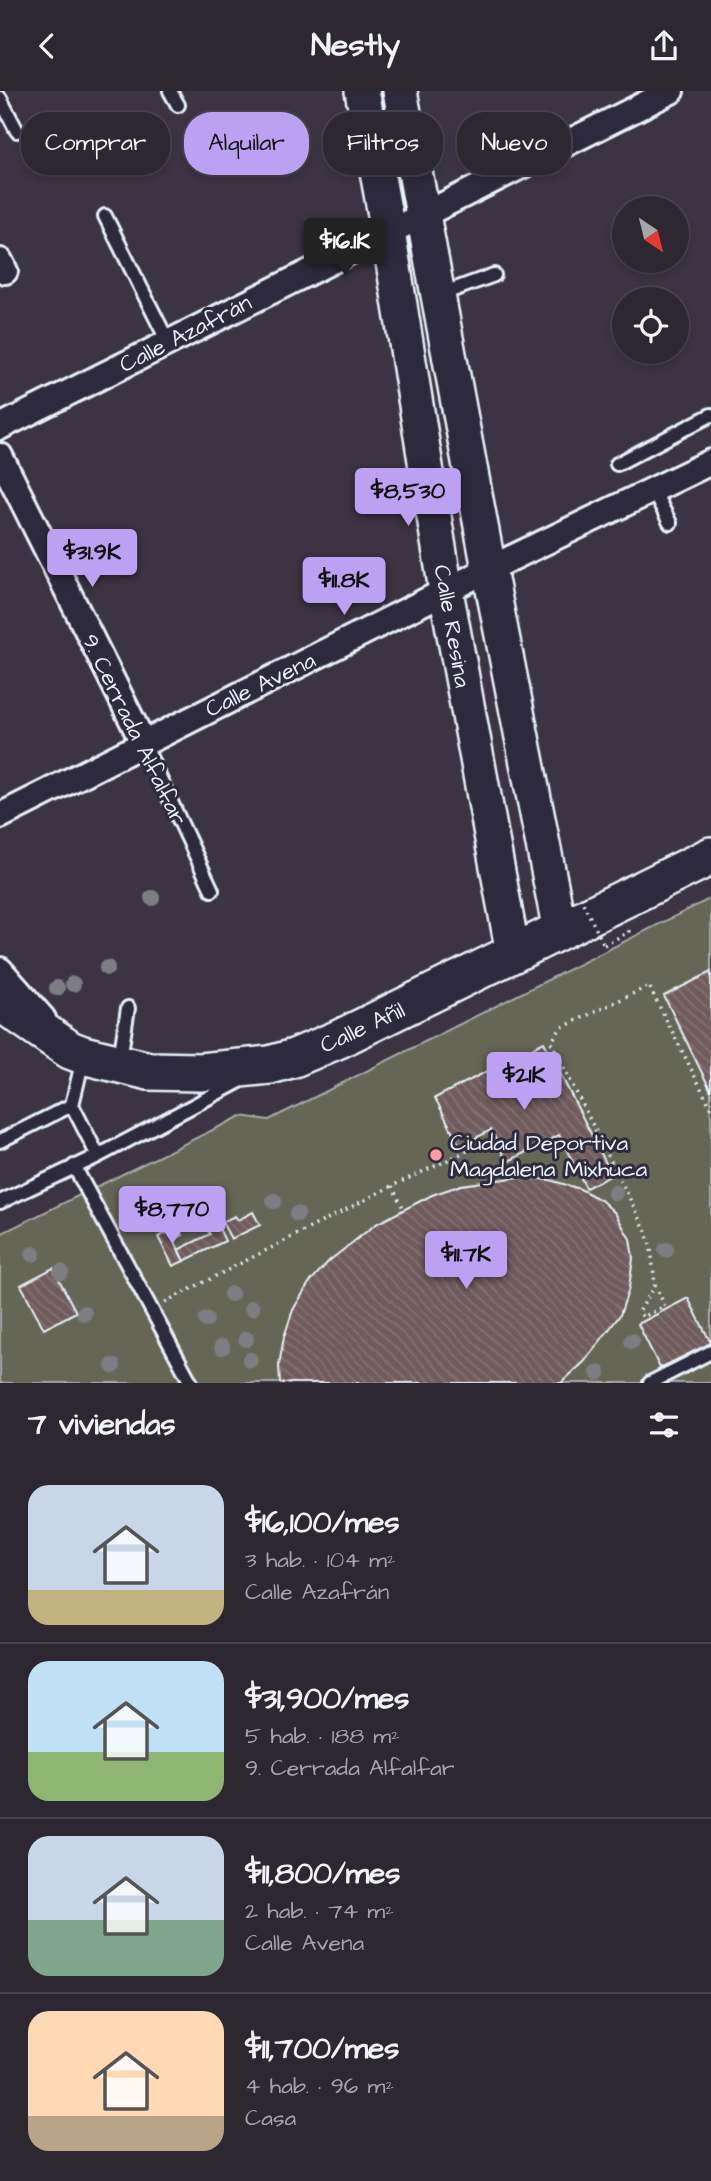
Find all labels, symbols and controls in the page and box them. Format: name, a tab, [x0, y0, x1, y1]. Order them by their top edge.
text: Nestly	[311, 23, 400, 68]
icon: back	[28, 27, 66, 65]
icon: share	[645, 27, 683, 65]
chip: Comprar	[21, 112, 170, 175]
chip: Alquilar	[184, 112, 309, 175]
chip: Filtros	[323, 112, 443, 175]
chip: Nuevo	[457, 112, 571, 175]
north arrow	[612, 196, 690, 273]
map controls	[612, 196, 689, 364]
pin: $16.1K	[288, 219, 402, 278]
text: $16.1K	[320, 225, 370, 257]
street label: Calle Azafrán	[114, 287, 257, 381]
button: locate	[612, 287, 689, 364]
pin: $8,530	[351, 469, 465, 528]
text: $8,530	[371, 475, 445, 507]
pin: $31.9K	[35, 529, 149, 589]
text: $31.9K	[63, 536, 121, 568]
pin: $11.8K	[287, 557, 401, 617]
street label: Calle Resina	[425, 562, 479, 690]
text: $11.8K	[319, 564, 369, 596]
street label: 9. Cerrada Alfalfar	[74, 628, 195, 831]
street label: Calle Avena	[200, 644, 321, 725]
street label: Calle Añil	[315, 994, 410, 1061]
pin: $21K	[483, 1053, 565, 1112]
text: $21K	[503, 1059, 545, 1091]
place label: Ciudad Deportiva Magdalena Mixhuca	[450, 1127, 648, 1186]
marker: Ciudad Deportiva Magdalena Mixhuca	[428, 1147, 444, 1163]
pin: $8,770	[115, 1187, 229, 1246]
text: $8,770	[135, 1193, 209, 1225]
pin: $11.7K	[409, 1231, 523, 1291]
text: $11.7K	[441, 1238, 491, 1270]
text: 7 viviendas	[28, 1404, 176, 1446]
icon: filters	[645, 1406, 683, 1444]
text: $16,100/mes	[245, 1502, 400, 1544]
icon: home	[84, 1513, 168, 1597]
text: 3 hab. · 104 m²	[245, 1544, 396, 1576]
text: Calle Azafrán	[245, 1576, 389, 1608]
text: $31,900/mes	[245, 1678, 409, 1720]
icon: home	[84, 1689, 168, 1773]
text: 5 hab. · 188 m²	[245, 1720, 400, 1752]
text: 9. Cerrada Alfalfar	[245, 1752, 454, 1784]
text: $11,800/mes	[245, 1853, 400, 1895]
icon: home	[84, 1864, 168, 1948]
text: 2 hab. · 74 m²	[245, 1895, 394, 1927]
text: Calle Avena	[245, 1927, 364, 1959]
text: $11,700/mes	[245, 2028, 399, 2070]
icon: home	[84, 2039, 168, 2123]
text: 4 hab. · 96 m²	[245, 2070, 394, 2102]
text: Casa	[245, 2102, 296, 2134]

